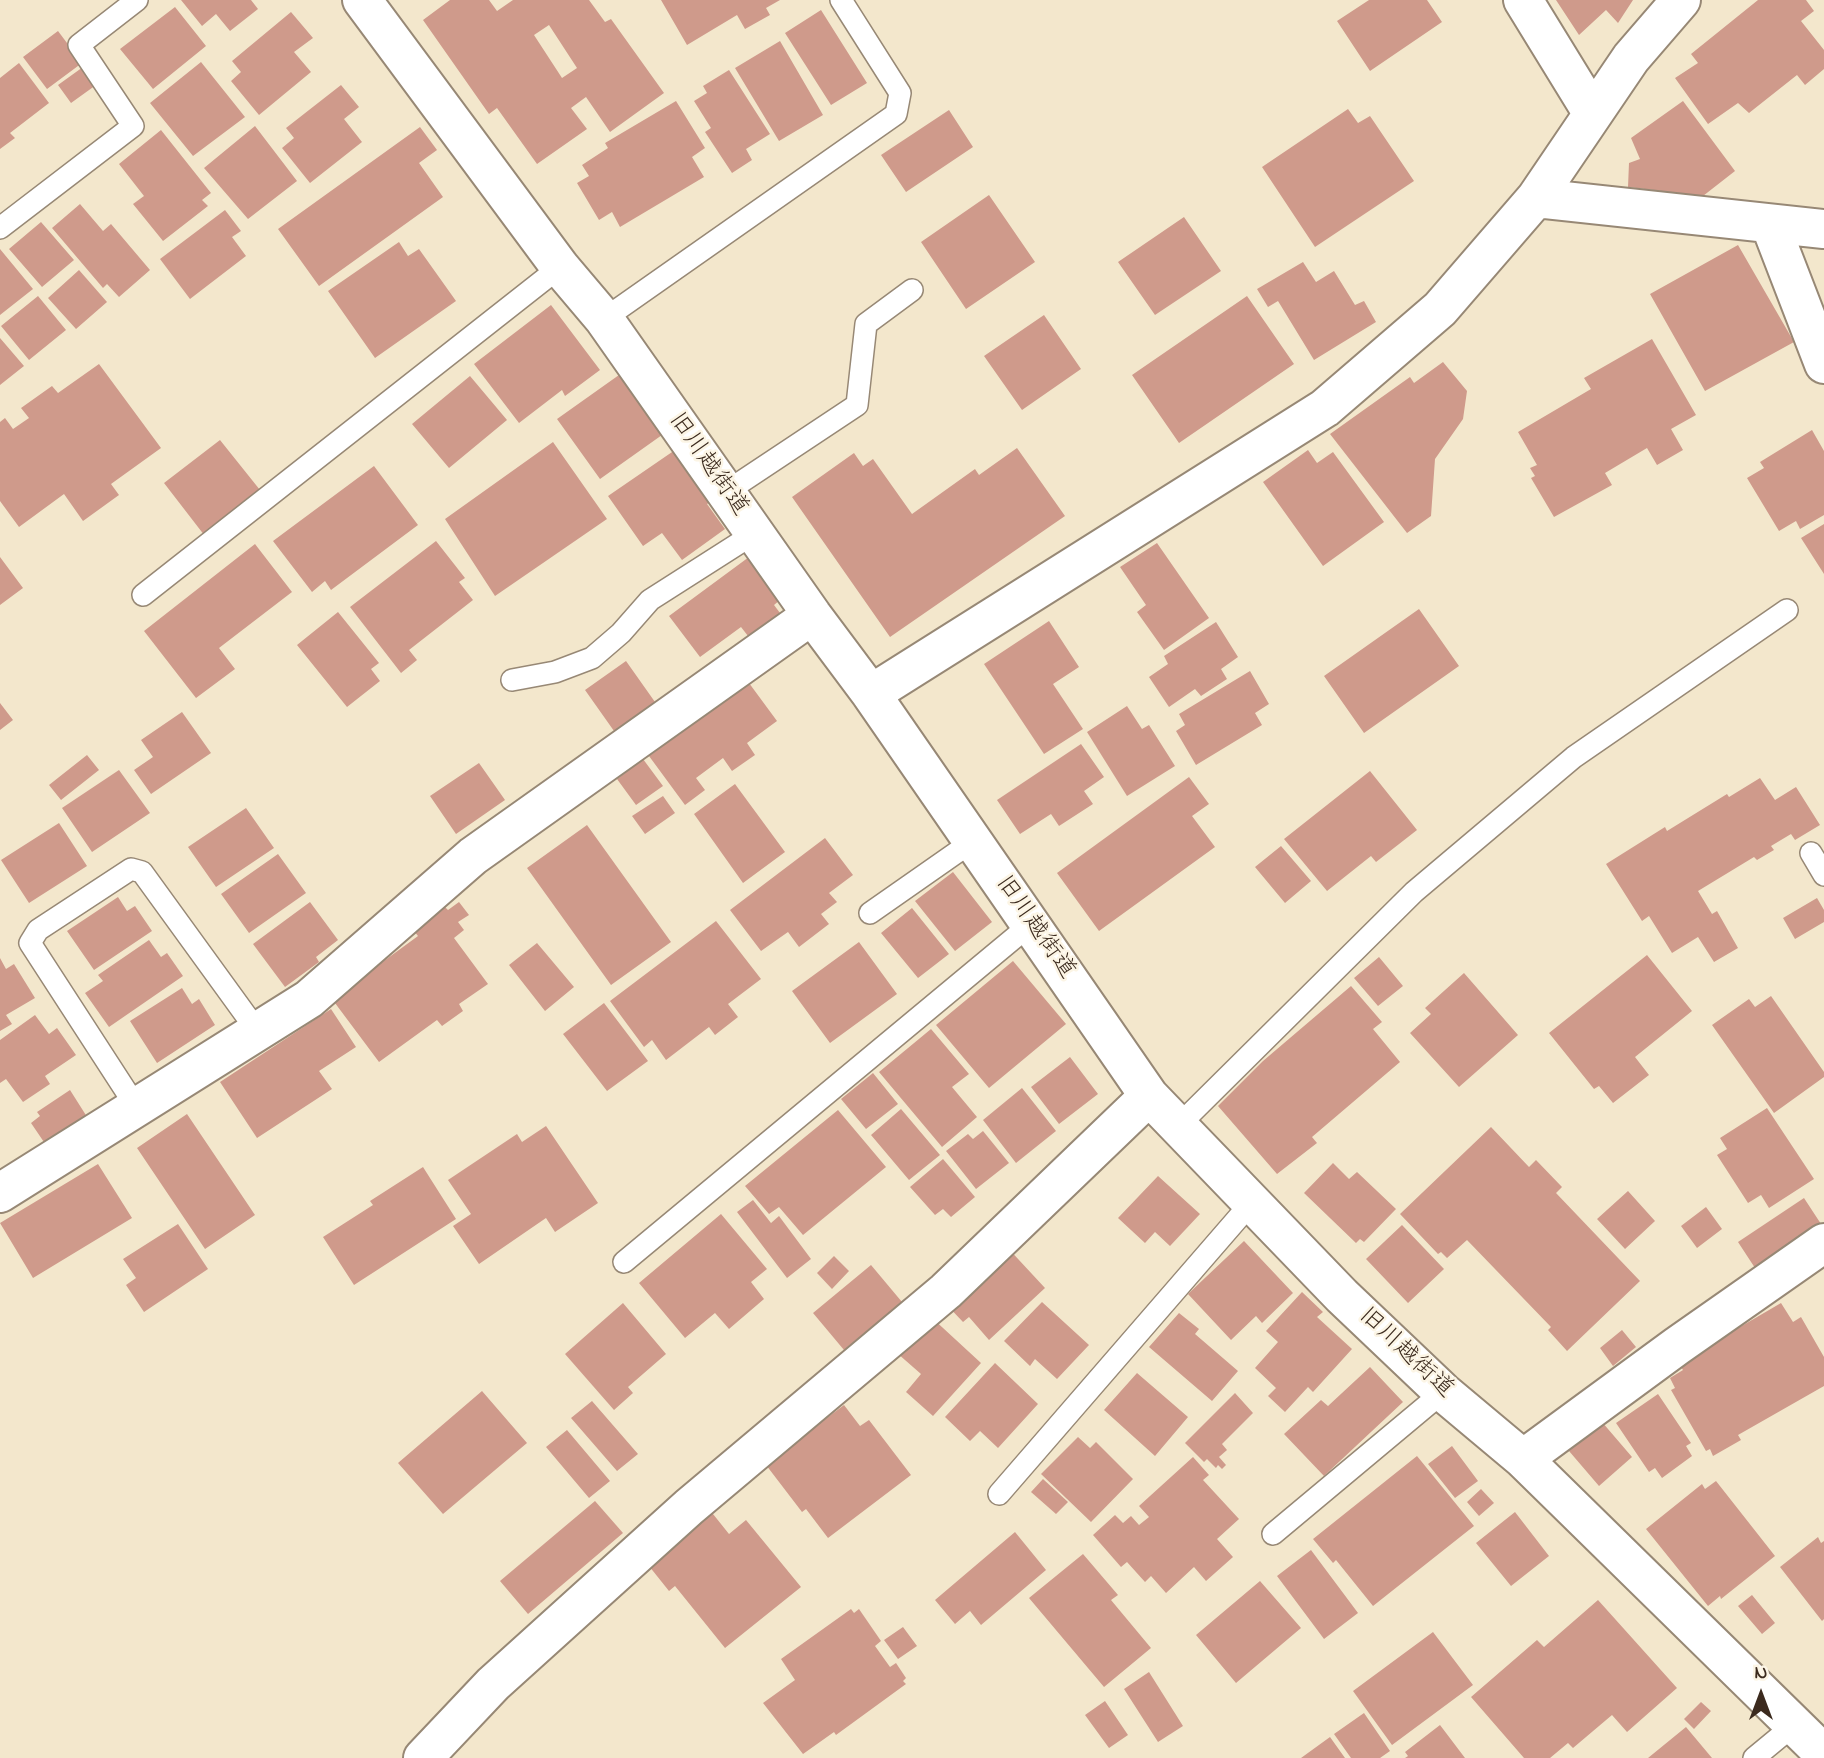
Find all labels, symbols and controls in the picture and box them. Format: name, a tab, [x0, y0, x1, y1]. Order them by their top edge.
street label: 旧川越街道	[661, 408, 753, 522]
street label: 旧川越街道	[988, 871, 1080, 985]
street label: 旧川越街道	[1351, 1303, 1459, 1405]
north arrow	[1726, 1660, 1796, 1730]
text: N	[1755, 1660, 1767, 1687]

